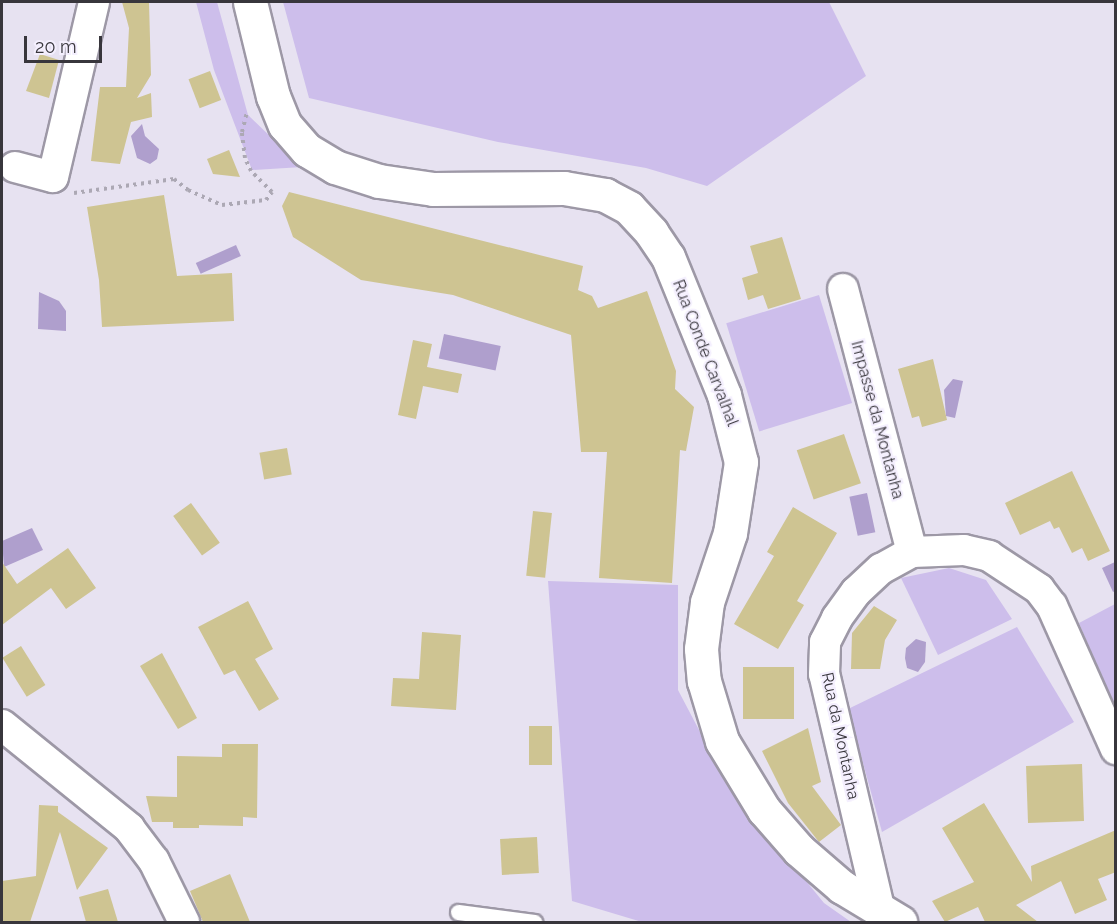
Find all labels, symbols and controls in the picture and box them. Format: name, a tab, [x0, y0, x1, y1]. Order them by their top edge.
scale bar	[27, 24, 105, 62]
text: 20 m	[35, 36, 77, 57]
street label: Rua Conde Carvalhal	[668, 277, 742, 429]
street label: Impasse da Montanha	[847, 339, 907, 501]
street label: Rua da Montanha	[817, 671, 863, 801]

